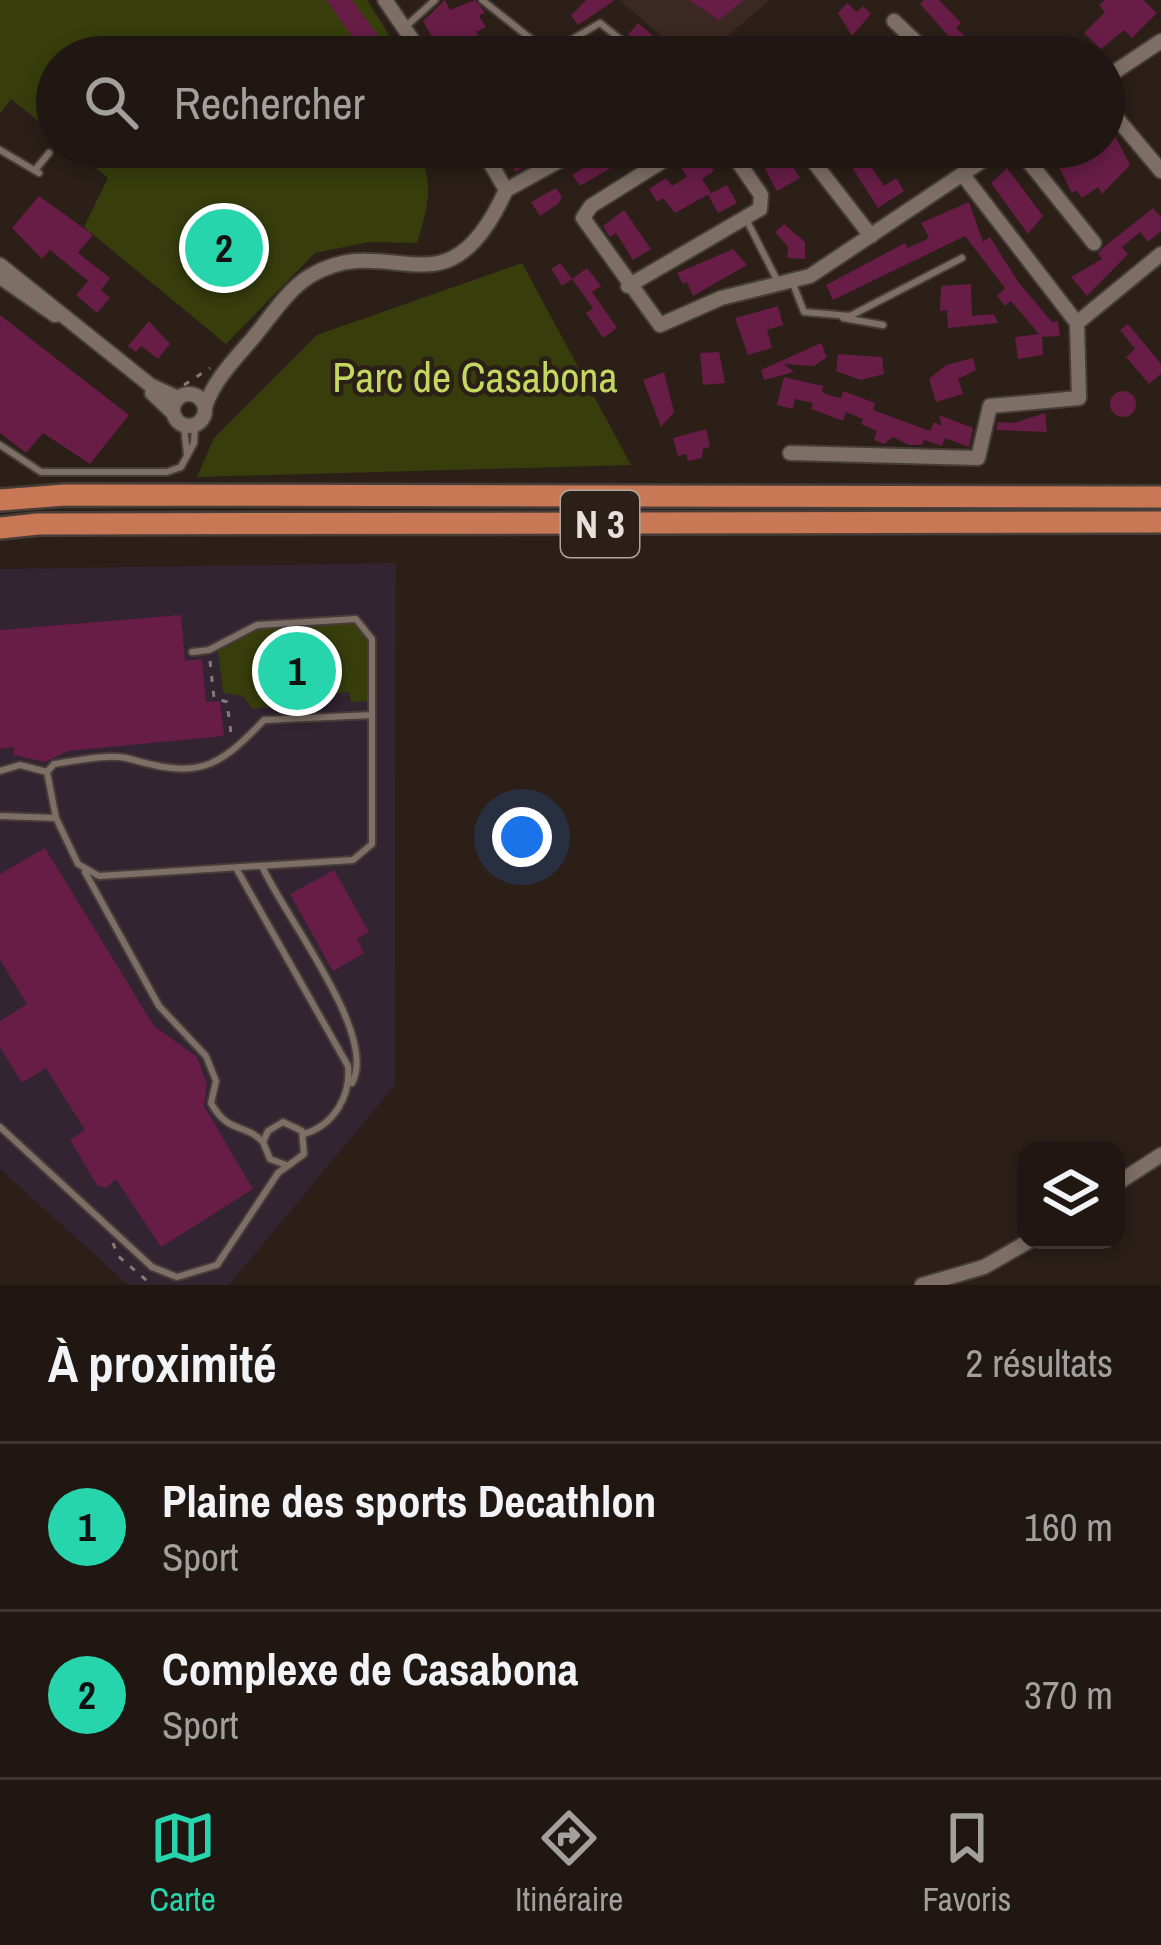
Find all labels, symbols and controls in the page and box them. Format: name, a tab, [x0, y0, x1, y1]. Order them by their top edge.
search box	[36, 36, 1125, 168]
icon: search	[78, 69, 144, 135]
text: Rechercher	[174, 72, 365, 133]
pin: 2	[185, 203, 263, 293]
park label: Parc de Casabona	[332, 349, 618, 405]
road number: N 3	[561, 491, 639, 557]
pin: 1	[258, 626, 336, 716]
your location	[492, 807, 552, 867]
map controls	[1017, 1141, 1125, 1249]
button: layers	[1017, 1141, 1125, 1249]
text: À proximité	[48, 1329, 277, 1398]
text: 2 résultats	[965, 1337, 1113, 1389]
text: Plaine des sports Decathlon	[162, 1470, 656, 1531]
text: 1	[78, 1501, 96, 1553]
text: 160 m	[1024, 1501, 1113, 1553]
text: Sport	[162, 1531, 238, 1583]
text: Complexe de Casabona	[162, 1638, 578, 1699]
text: 2	[78, 1669, 96, 1721]
text: 370 m	[1024, 1669, 1113, 1721]
text: Sport	[162, 1699, 238, 1751]
tab: Carte	[150, 1805, 216, 1921]
tab: Itinéraire	[515, 1805, 623, 1921]
tab: Favoris	[922, 1805, 1011, 1921]

